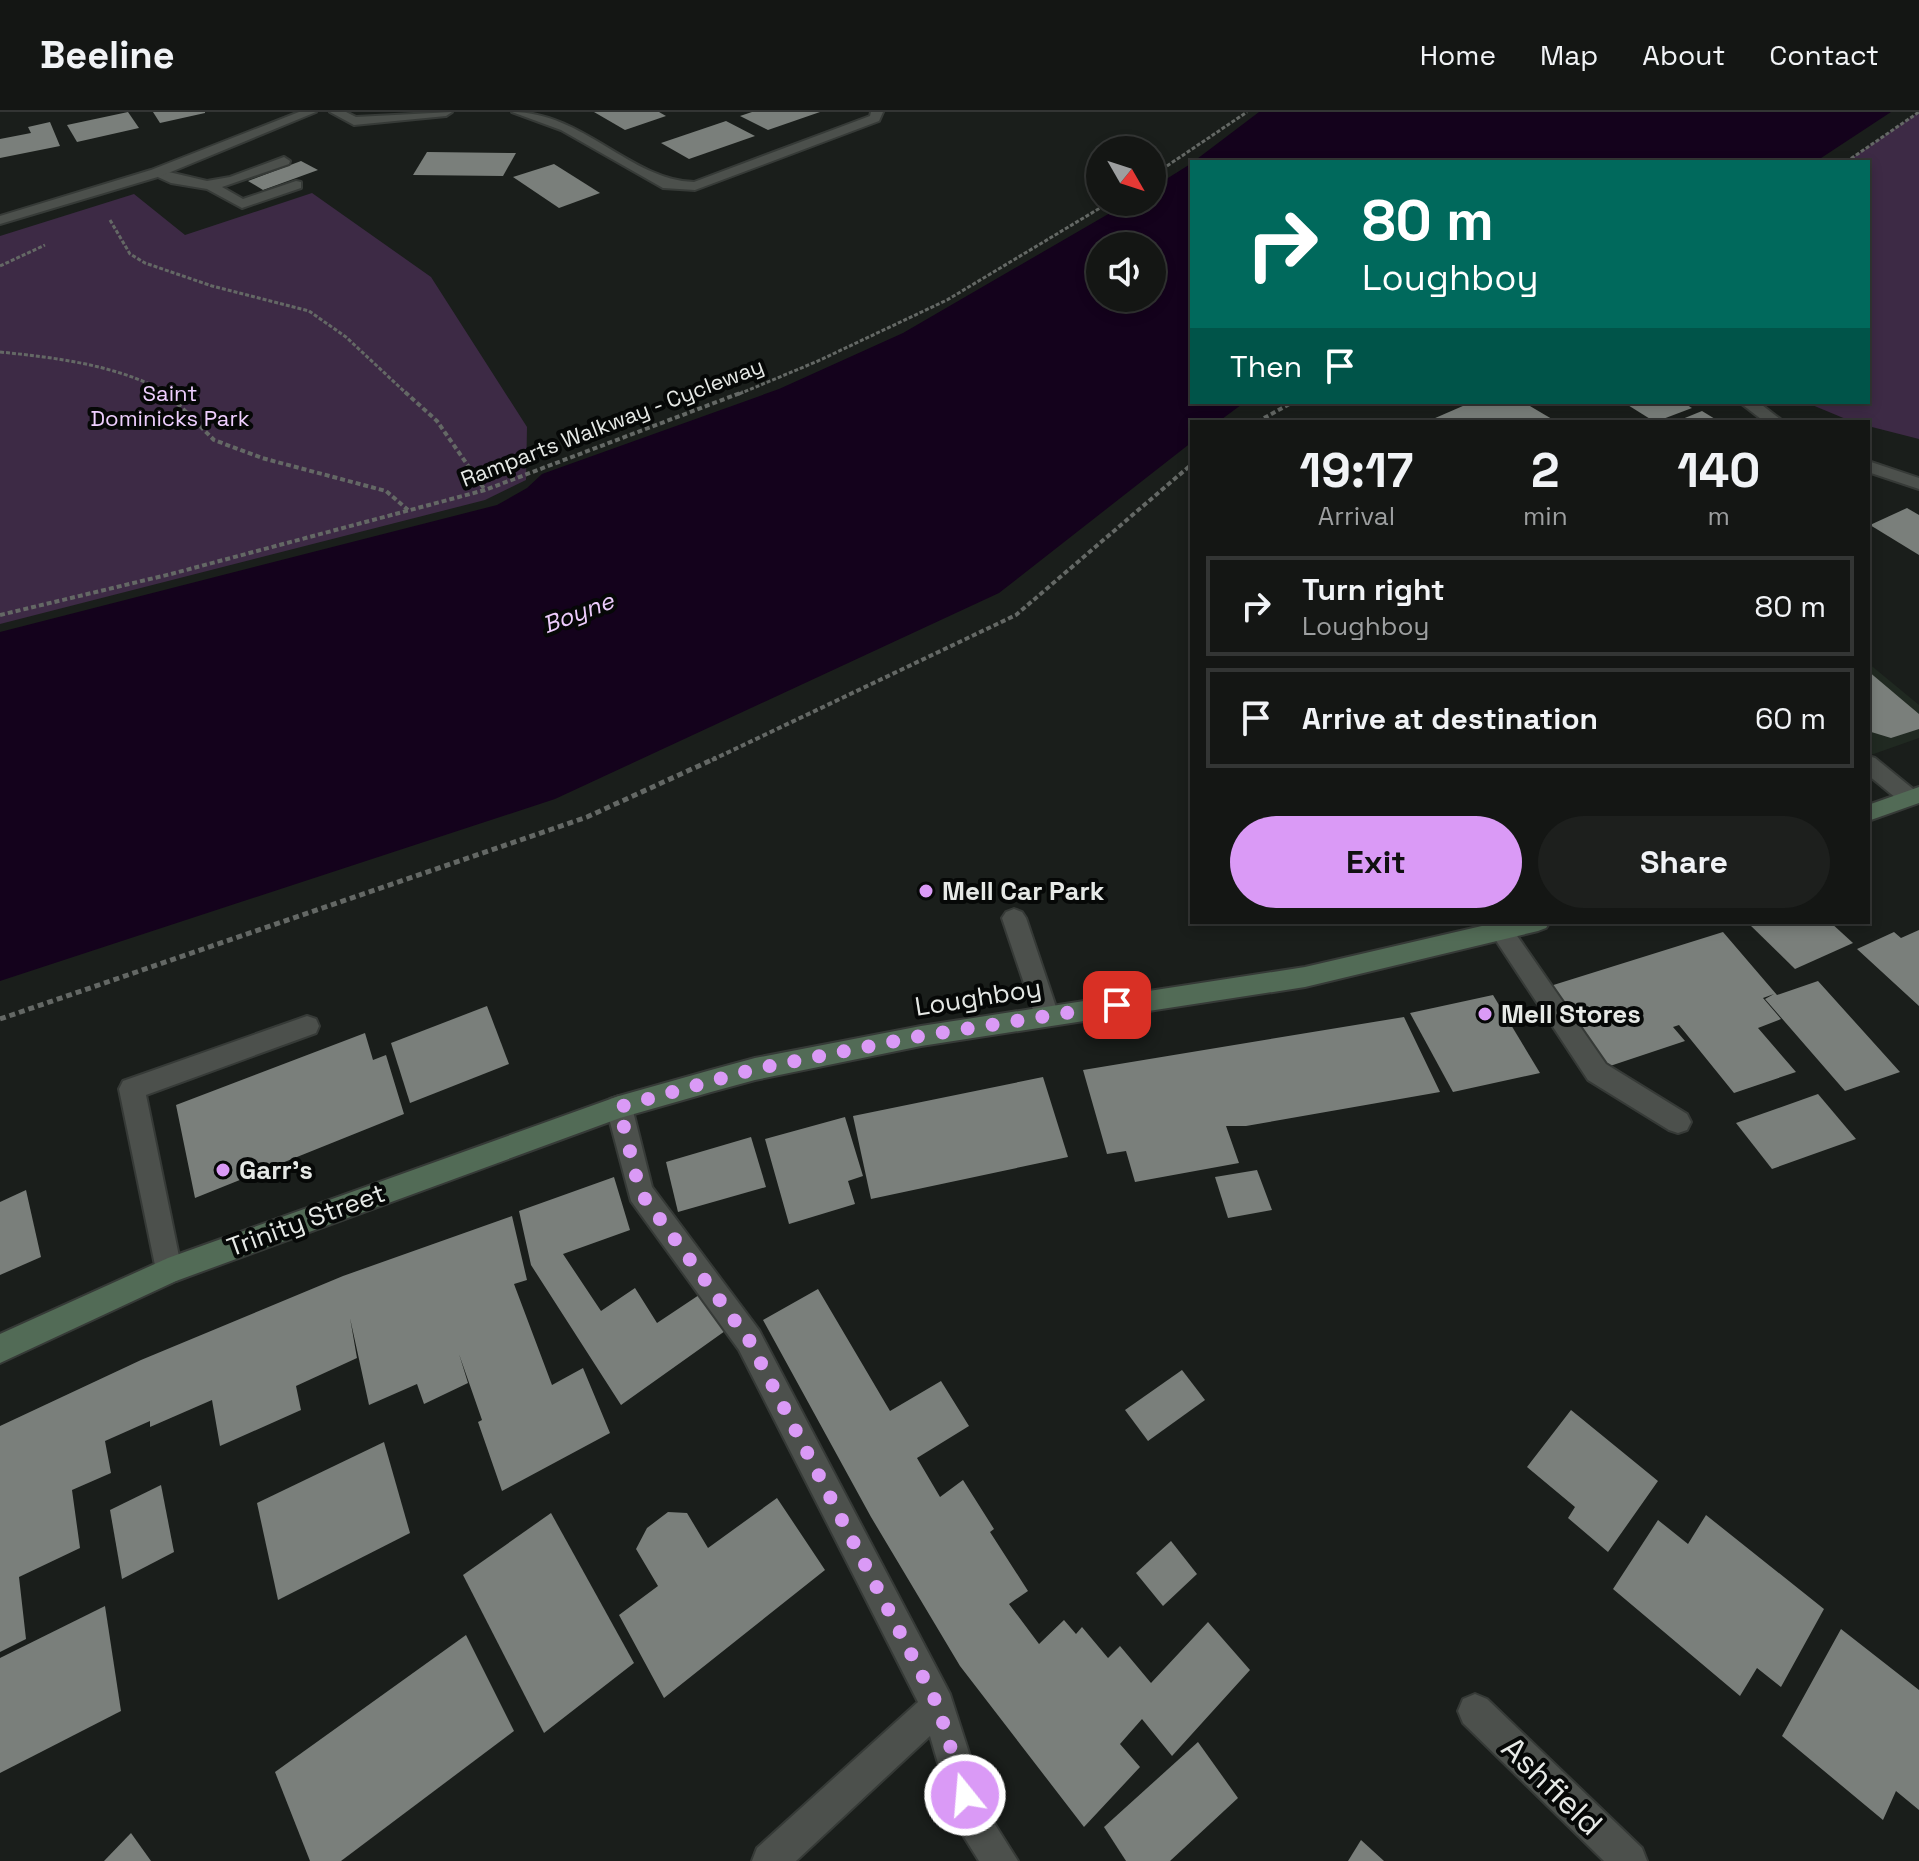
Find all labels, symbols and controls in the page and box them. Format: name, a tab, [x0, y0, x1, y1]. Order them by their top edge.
text: Beeline	[40, 31, 175, 79]
text: Home	[1420, 37, 1496, 73]
text: Map	[1540, 37, 1598, 73]
text: About	[1642, 37, 1725, 73]
text: Contact	[1769, 37, 1879, 73]
north arrow	[1086, 136, 1166, 216]
map controls	[1086, 136, 1166, 312]
text: 80 m	[1362, 185, 1494, 256]
icon: right	[1230, 192, 1334, 296]
button: sound	[1086, 232, 1166, 312]
text: Loughboy	[1362, 255, 1538, 301]
icon: arrive	[1318, 344, 1362, 388]
text: Then	[1230, 347, 1302, 386]
street label: Ramparts Walkway - Cycleway	[457, 351, 767, 493]
park label: Saint Dominicks Park	[90, 379, 250, 432]
text: 19:17	[1300, 440, 1413, 501]
text: 2	[1531, 440, 1560, 501]
text: 140	[1677, 440, 1760, 501]
text: Arrival	[1318, 499, 1395, 533]
text: min	[1523, 499, 1568, 533]
text: m	[1708, 499, 1730, 533]
text: Turn right	[1302, 570, 1445, 609]
water label: Boyne	[538, 584, 619, 640]
icon: right	[1234, 584, 1278, 628]
text: 80 m	[1755, 587, 1826, 626]
text: Loughboy	[1302, 609, 1429, 643]
icon: arrive	[1234, 696, 1278, 740]
text: Arrive at destination	[1302, 699, 1598, 738]
text: 60 m	[1755, 699, 1826, 738]
button: Exit	[1230, 816, 1522, 908]
button: Share	[1538, 816, 1830, 908]
place label: Mell Car Park	[942, 874, 1105, 908]
marker: Mell Car Park	[917, 882, 935, 900]
street label: Loughboy	[912, 970, 1044, 1024]
pin	[1083, 971, 1151, 1039]
icon: arrive	[1095, 983, 1139, 1027]
place label: Mell Stores	[1501, 997, 1641, 1031]
marker: Mell Stores	[1476, 1005, 1494, 1023]
place label: Garr's	[239, 1153, 313, 1187]
marker: Garr's	[214, 1161, 232, 1179]
street label: Trinity Street	[222, 1176, 390, 1264]
street label: Ashfield	[1493, 1728, 1611, 1844]
position arrow	[923, 1753, 1007, 1837]

